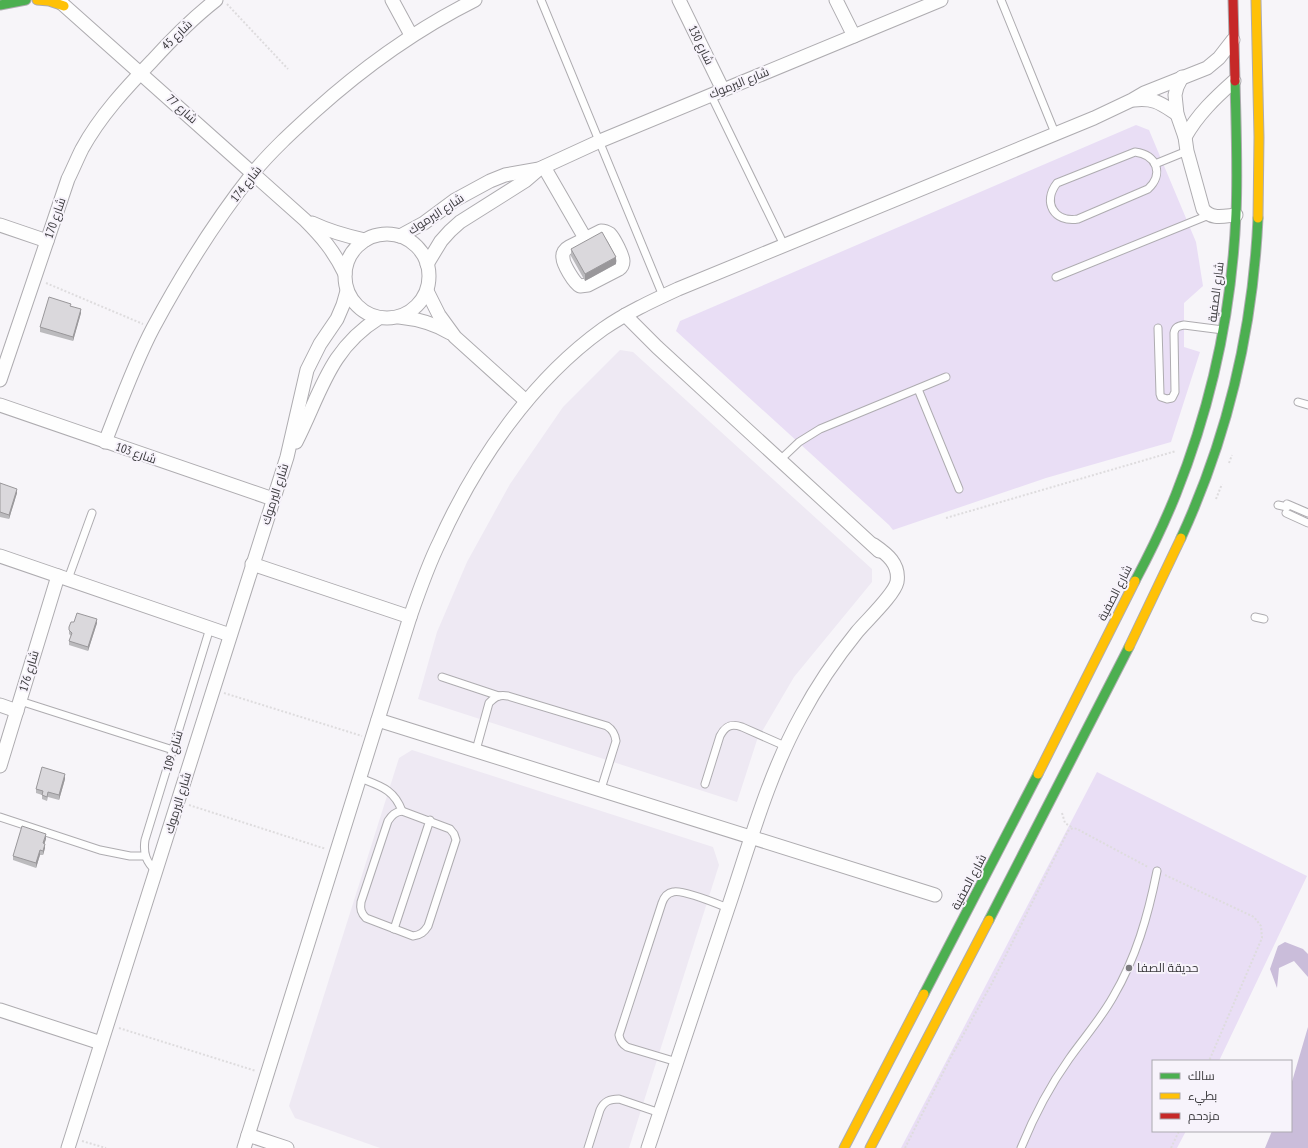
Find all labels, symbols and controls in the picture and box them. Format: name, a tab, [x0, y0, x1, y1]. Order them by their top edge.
street label: شارع 45	[158, 16, 196, 53]
street label: شارع 130	[685, 23, 717, 67]
street label: شارع اليرموك	[707, 64, 771, 102]
street label: شارع 77	[163, 91, 201, 127]
street label: شارع 174	[227, 162, 265, 205]
street label: شارع اليرموك	[405, 190, 467, 238]
street label: شارع 170	[41, 195, 69, 240]
street label: شارع الصفية	[1204, 261, 1228, 323]
street label: شارع 103	[114, 439, 159, 467]
street label: شارع اليرموك	[258, 461, 292, 527]
street label: شارع الصفية	[1094, 562, 1136, 624]
street label: شارع 176	[15, 649, 43, 693]
street label: شارع 109	[159, 729, 187, 773]
street label: شارع اليرموك	[161, 770, 195, 836]
street label: شارع الصفية	[948, 851, 990, 913]
place label: حديقة الصفا	[1137, 960, 1198, 975]
marker: حديقة الصفا	[1124, 963, 1134, 973]
legend	[1152, 1060, 1292, 1132]
text: سالك	[1188, 1068, 1215, 1083]
text: بطيء	[1188, 1088, 1217, 1106]
text: مزدحم	[1188, 1108, 1220, 1124]

